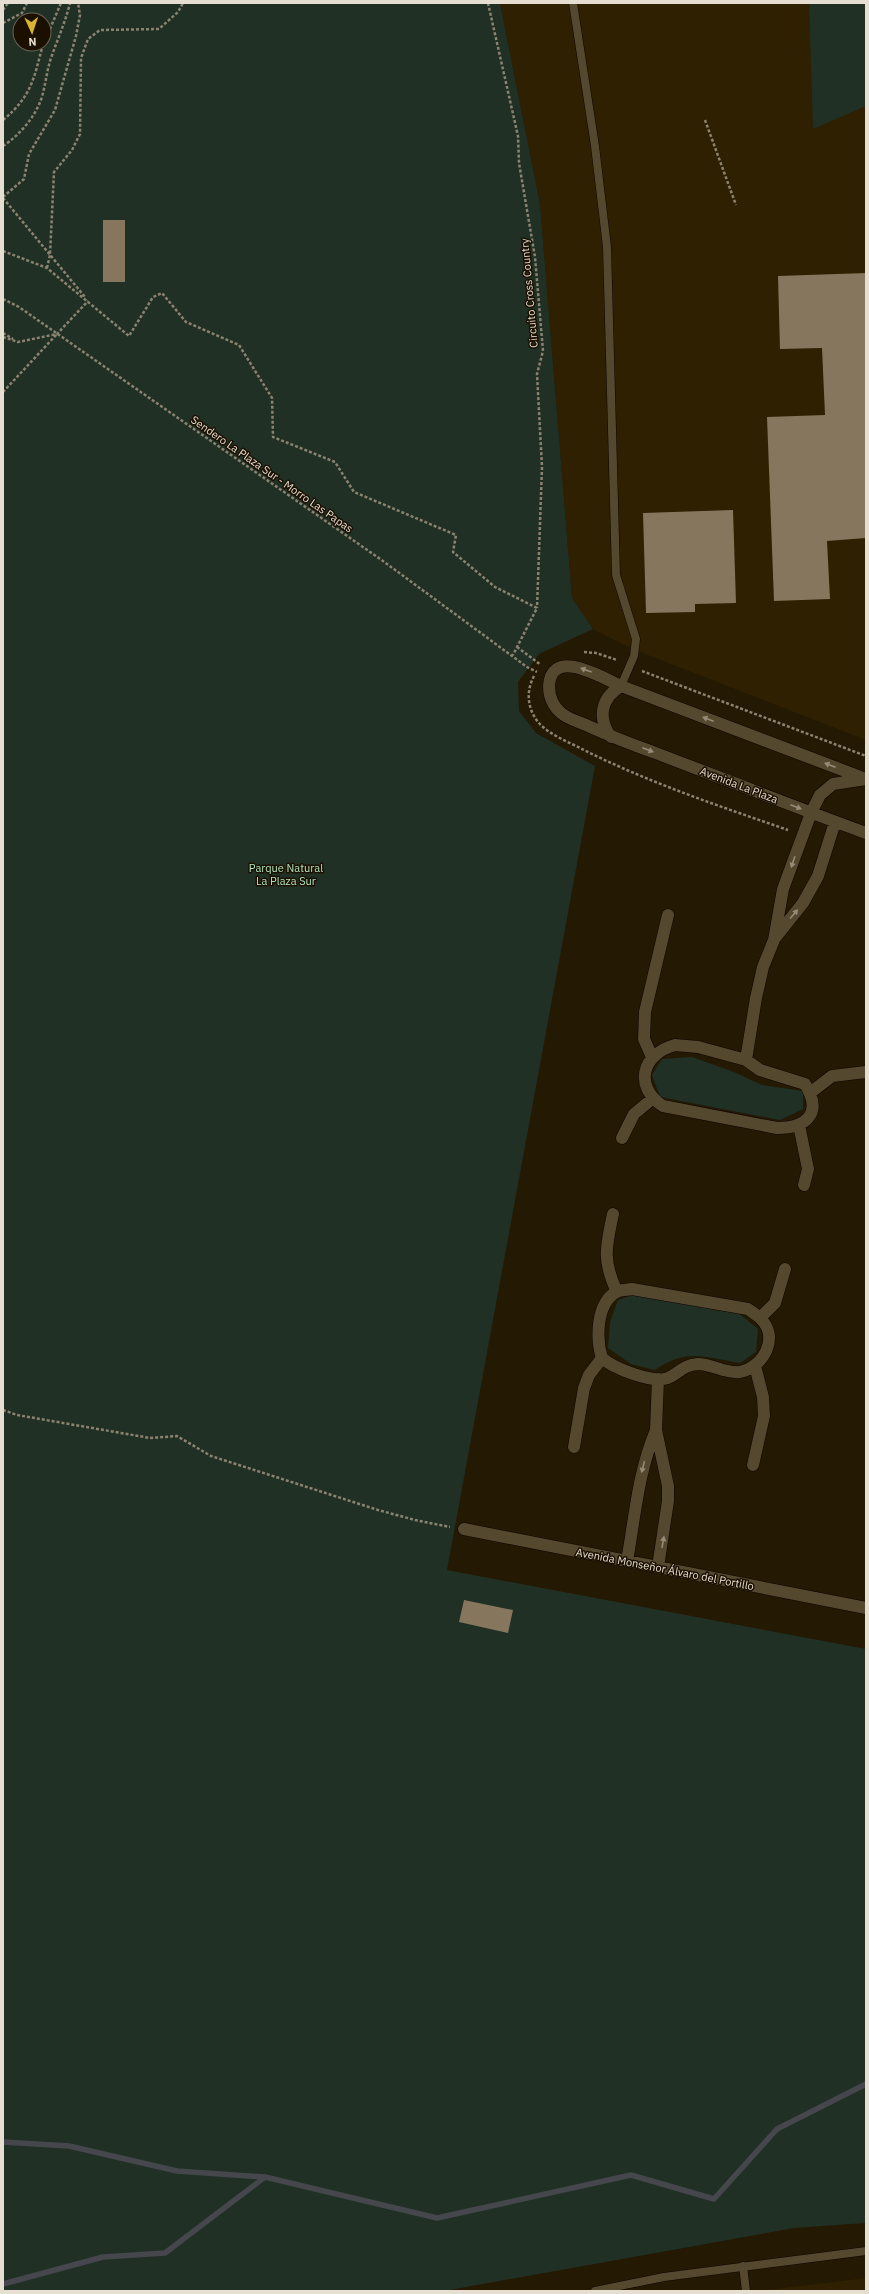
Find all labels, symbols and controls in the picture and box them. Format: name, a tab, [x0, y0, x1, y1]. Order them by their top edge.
north arrow	[12, 12, 52, 52]
text: N	[28, 35, 37, 49]
street label: Circuito Cross Country	[517, 237, 541, 348]
street label: Sendero La Plaza Sur - Morro Las Papas	[188, 413, 356, 535]
one-way arrow	[579, 667, 591, 673]
one-way arrow	[702, 715, 714, 721]
one-way arrow	[642, 748, 654, 754]
one-way arrow	[823, 762, 835, 768]
street label: Avenida La Plaza	[698, 764, 780, 806]
one-way arrow	[790, 804, 802, 810]
one-way arrow	[790, 857, 796, 869]
park label: Parque Natural La Plaza Sur	[249, 861, 323, 888]
one-way arrow	[790, 909, 798, 919]
one-way arrow	[640, 1461, 646, 1473]
one-way arrow	[660, 1535, 666, 1548]
street label: Avenida Monseñor Álvaro del Portillo	[575, 1545, 755, 1593]

